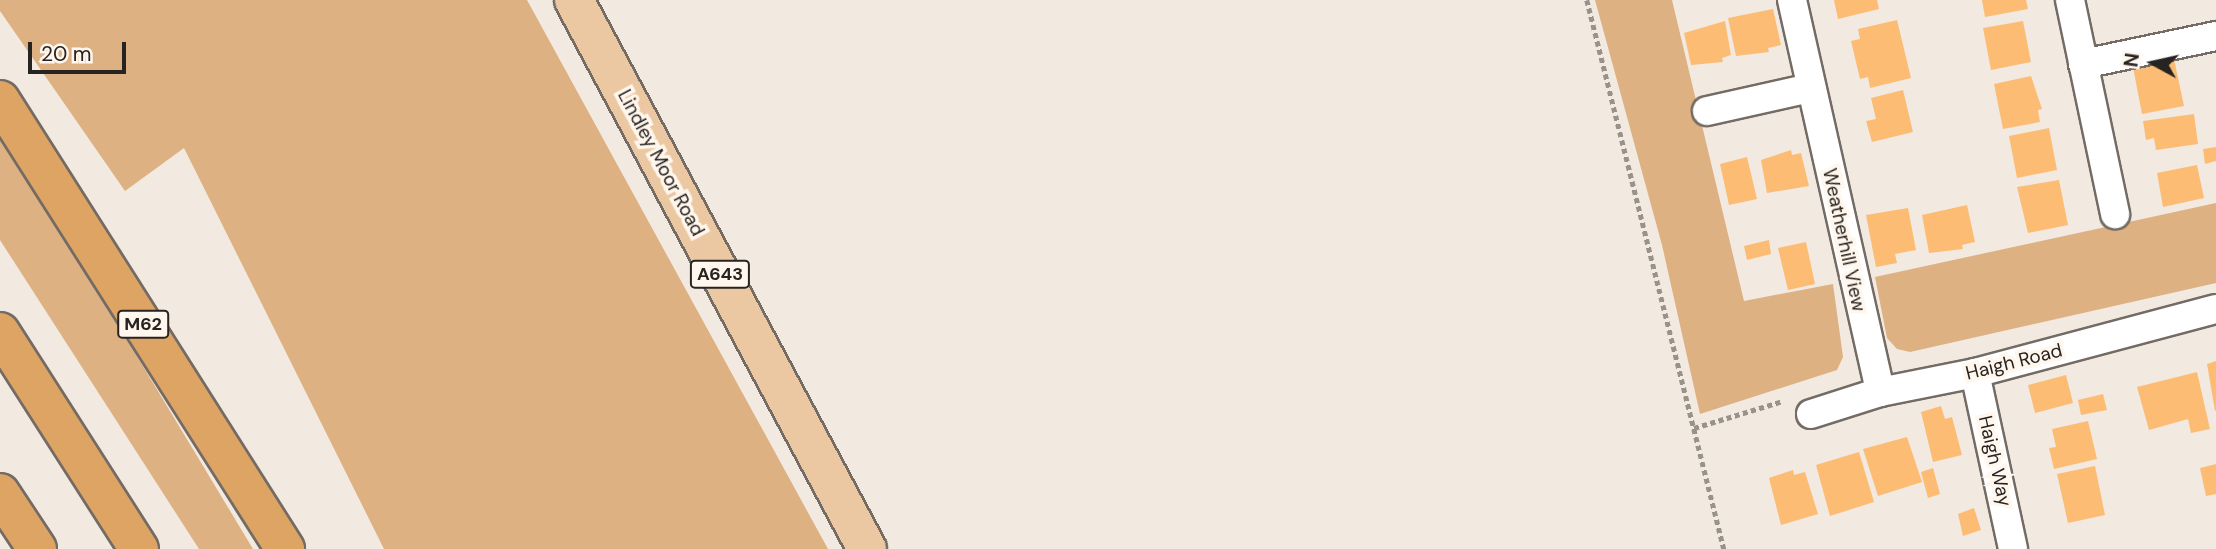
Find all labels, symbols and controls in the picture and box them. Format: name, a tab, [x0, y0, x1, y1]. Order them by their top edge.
scale bar	[32, 28, 130, 72]
north arrow	[2118, 28, 2188, 98]
text: 20 m	[41, 40, 92, 68]
text: N	[2118, 51, 2145, 69]
street label: Lindley Moor Road	[613, 86, 709, 240]
street label: Weatherhill View	[1818, 166, 1870, 314]
road number: A643	[688, 260, 752, 288]
road number: M62	[117, 310, 169, 338]
street label: Haigh Road	[1963, 339, 2065, 385]
street label: Haigh Way	[1973, 413, 2017, 509]

